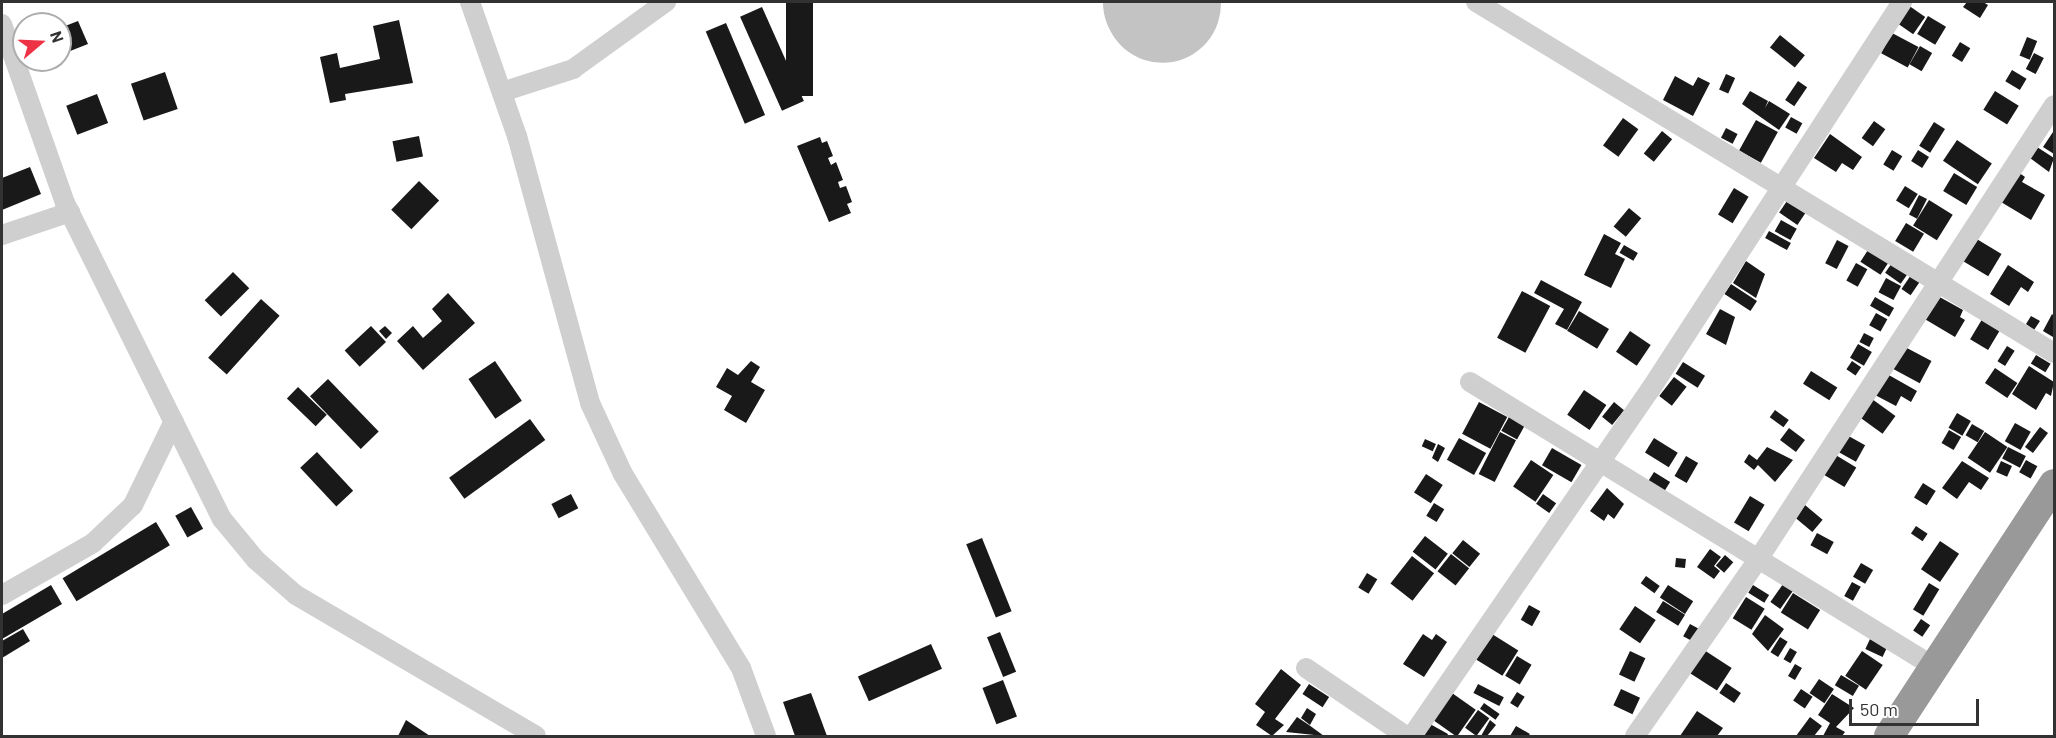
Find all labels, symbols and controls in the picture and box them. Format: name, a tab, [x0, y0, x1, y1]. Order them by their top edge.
north arrow	[12, 12, 72, 72]
text: N	[47, 28, 68, 45]
scale bar	[1852, 687, 1982, 725]
text: 50 m	[1860, 698, 1898, 720]

